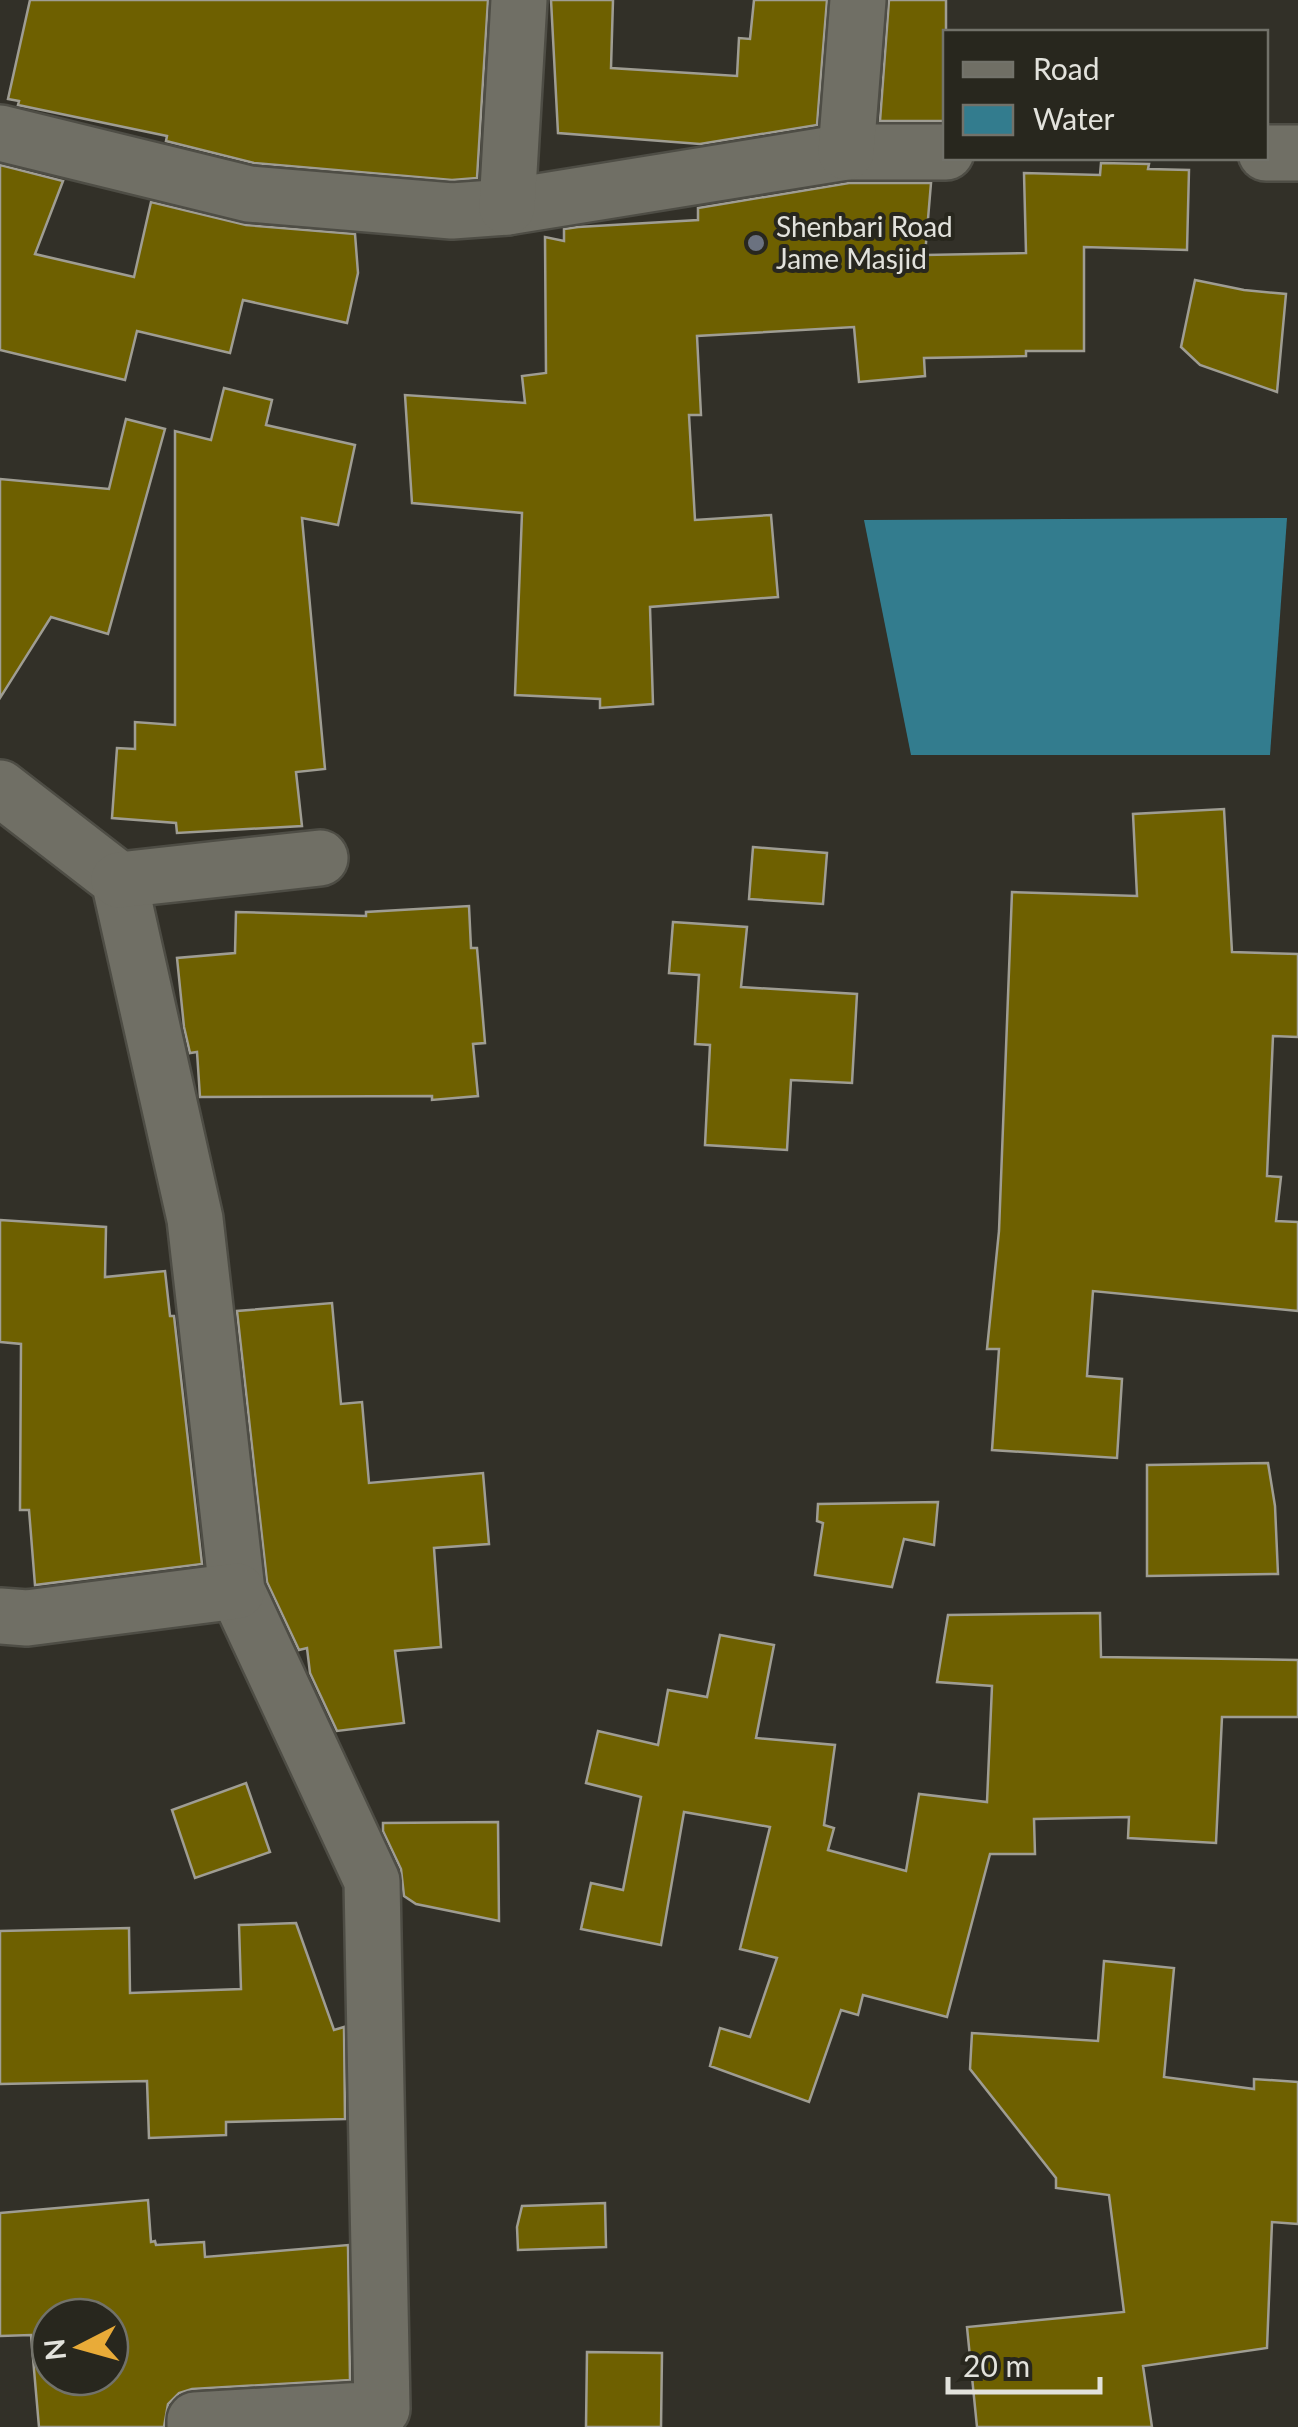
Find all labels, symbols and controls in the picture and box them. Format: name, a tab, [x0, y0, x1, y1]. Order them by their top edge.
legend	[943, 30, 1268, 160]
text: Road	[1033, 50, 1100, 86]
text: Water	[1033, 100, 1115, 136]
place label: Shenbari Road Jame Masjid	[776, 209, 953, 275]
marker: Shenbari Road Jame Masjid	[745, 232, 767, 254]
north arrow	[30, 2297, 130, 2397]
scale bar	[948, 2332, 1100, 2394]
text: N	[36, 2337, 72, 2362]
text: 20 m	[963, 2347, 1030, 2383]

